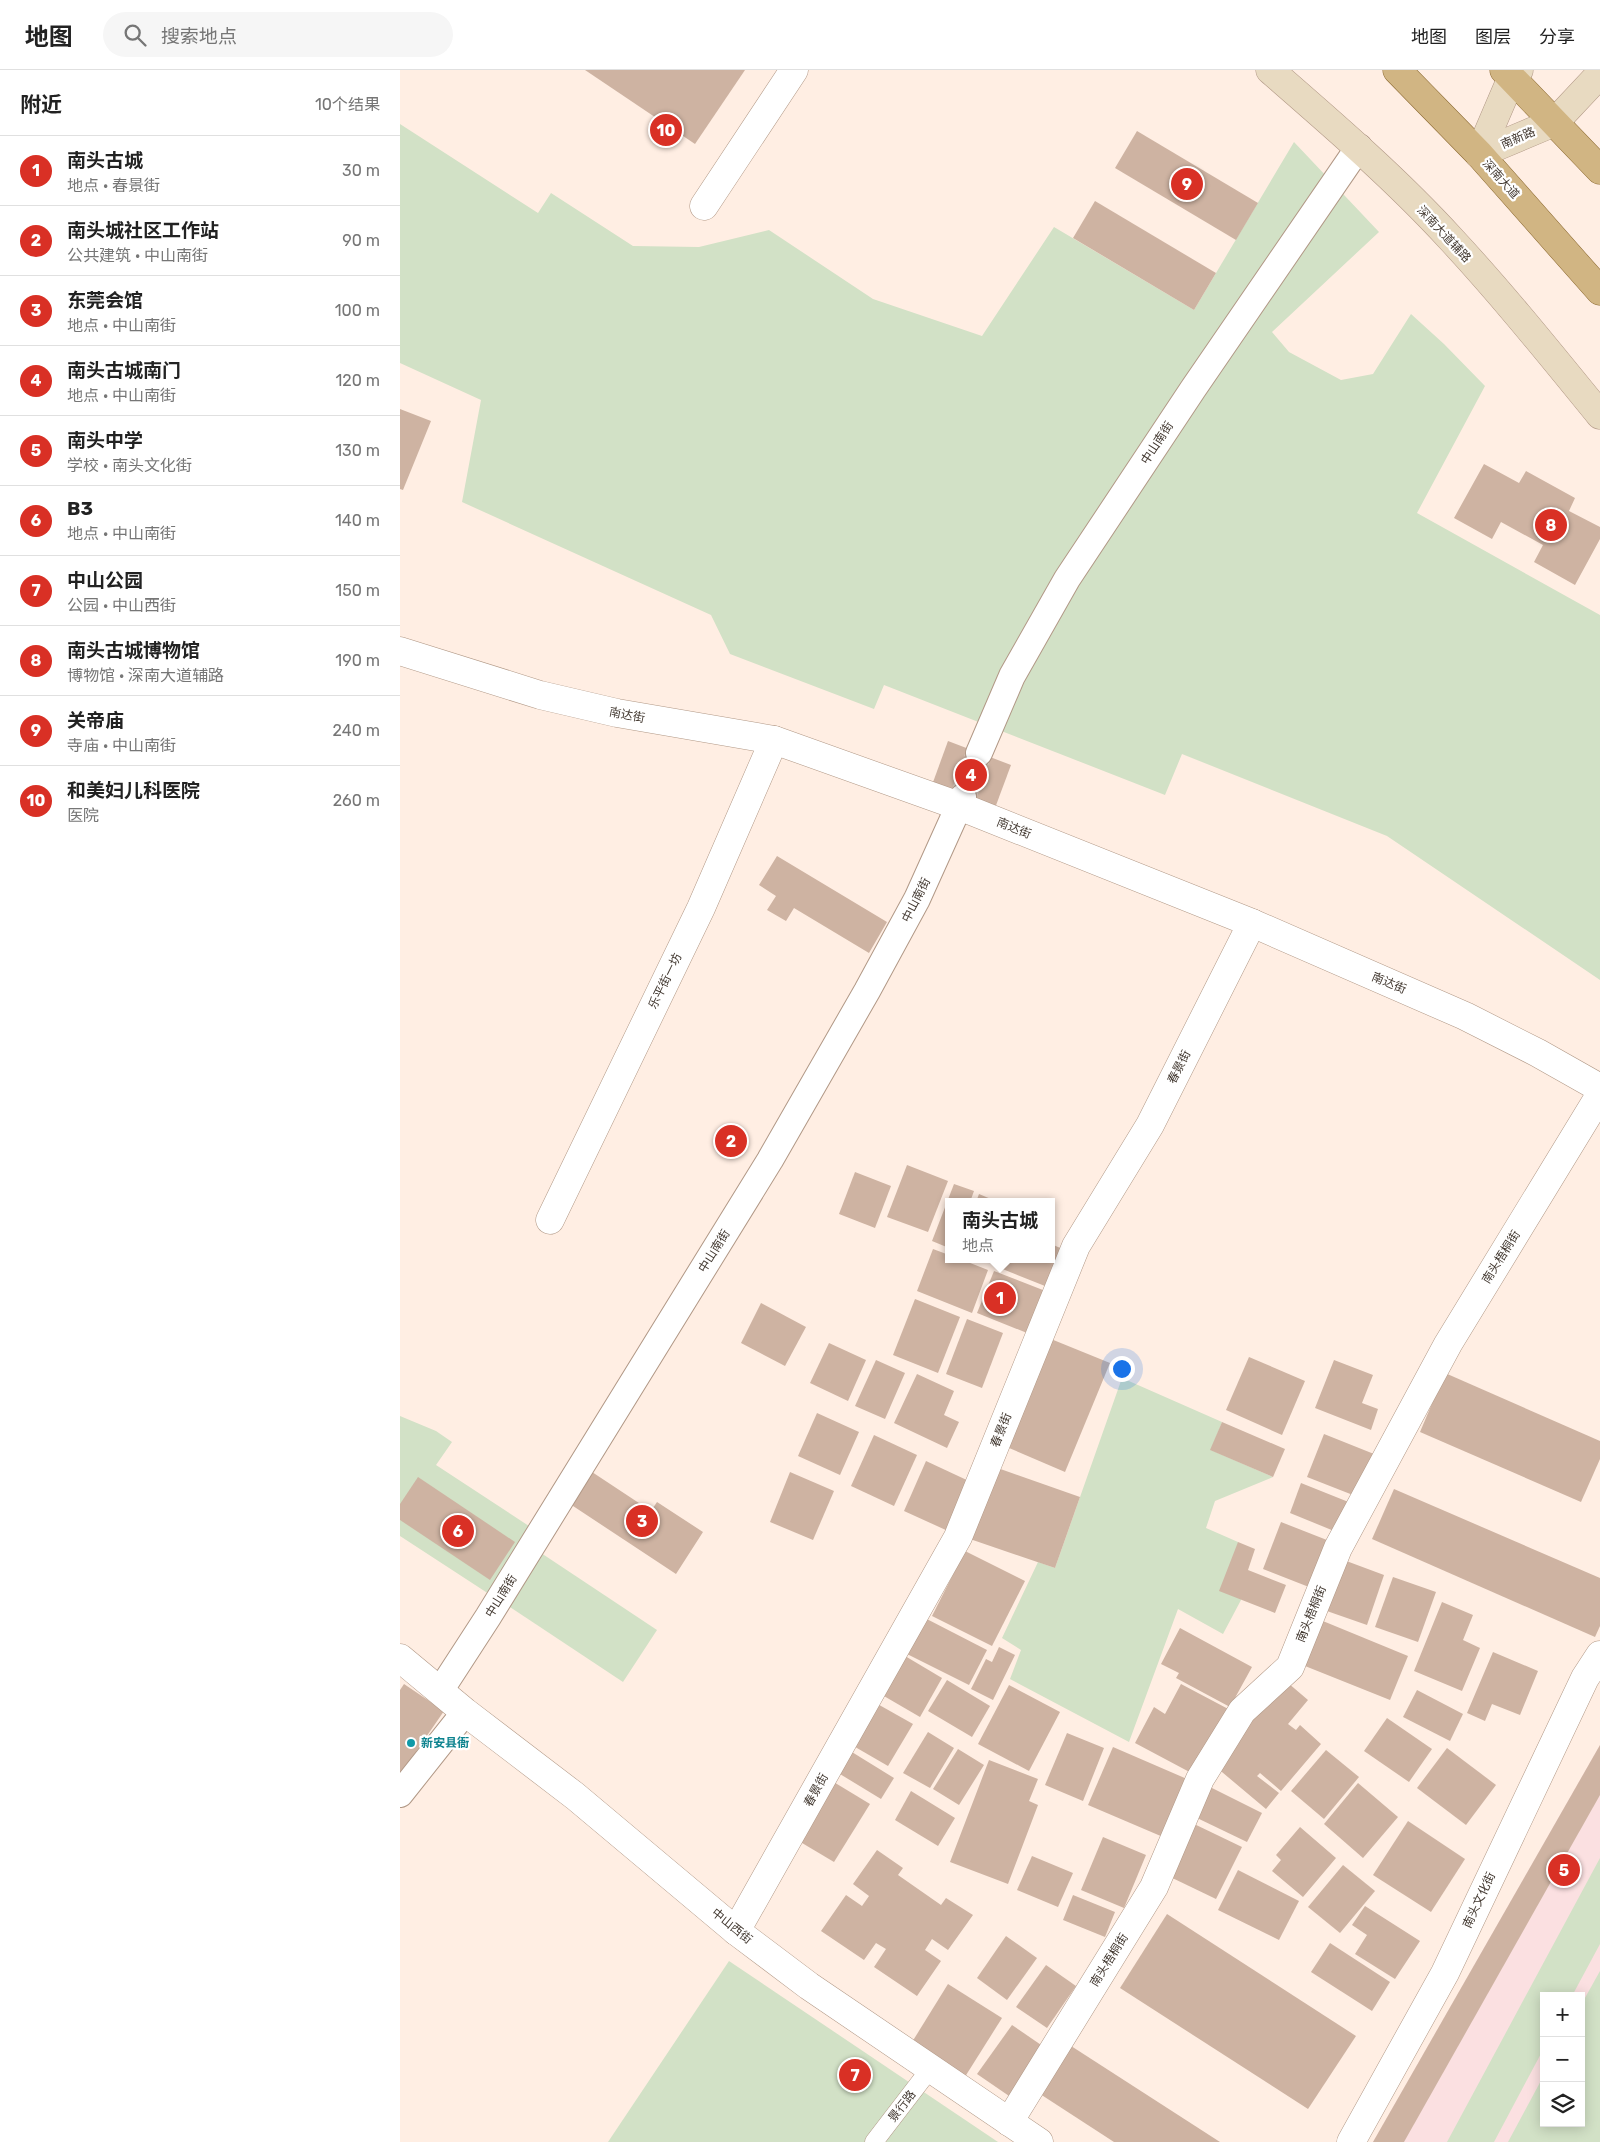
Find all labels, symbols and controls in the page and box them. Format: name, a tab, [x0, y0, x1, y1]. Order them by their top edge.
search box	[103, 12, 453, 57]
icon: search	[121, 21, 149, 49]
text: 地图	[25, 23, 73, 51]
text: 搜索地点	[161, 25, 237, 48]
text: 地图	[1411, 26, 1447, 48]
text: 图层	[1475, 26, 1511, 48]
text: 分享	[1539, 26, 1575, 48]
text: 附近	[20, 92, 62, 117]
text: 10个结果	[315, 95, 380, 114]
pin: 10	[650, 111, 682, 149]
street label: 南新路	[1499, 125, 1537, 151]
text: 南头古城	[67, 149, 143, 172]
street label: 深南大道	[1480, 156, 1522, 202]
text: 1	[32, 161, 40, 180]
text: 30 m	[342, 161, 380, 180]
pin: 9	[1171, 165, 1203, 203]
text: 地点 · 春景街	[67, 176, 160, 195]
street label: 深南大道辅路	[1414, 203, 1474, 265]
text: 南头城社区工作站	[67, 219, 219, 242]
text: 2	[31, 231, 41, 250]
text: 90 m	[342, 231, 380, 250]
text: 公共建筑 · 中山南街	[67, 246, 208, 265]
text: 东莞会馆	[67, 289, 143, 312]
text: 3	[31, 301, 41, 320]
text: 100 m	[335, 301, 380, 320]
text: 地点 · 中山南街	[67, 316, 176, 335]
text: 南头古城南门	[67, 359, 181, 382]
text: 4	[31, 371, 41, 390]
text: 120 m	[335, 371, 380, 390]
text: 地点 · 中山南街	[67, 386, 176, 405]
street label: 中山南街	[1138, 419, 1176, 467]
text: 南头中学	[67, 429, 143, 452]
text: 5	[31, 441, 41, 460]
text: 130 m	[335, 441, 380, 460]
text: 学校 · 南头文化街	[67, 456, 192, 475]
text: B3	[67, 497, 93, 520]
pin: 8	[1535, 506, 1567, 544]
text: 6	[31, 511, 41, 530]
text: 140 m	[335, 511, 380, 530]
text: 地点 · 中山南街	[67, 524, 176, 543]
text: 中山公园	[67, 569, 143, 592]
text: 7	[31, 581, 41, 600]
text: 150 m	[335, 581, 380, 600]
text: 公园 · 中山西街	[67, 596, 176, 615]
text: 南头古城博物馆	[67, 639, 200, 662]
text: 8	[31, 651, 41, 670]
text: 190 m	[335, 651, 380, 670]
text: 博物馆 · 深南大道辅路	[67, 666, 224, 685]
street label: 南达街	[608, 705, 646, 725]
text: 关帝庙	[67, 709, 124, 732]
text: 9	[31, 721, 41, 740]
text: 240 m	[333, 721, 380, 740]
text: 寺庙 · 中山南街	[67, 736, 176, 755]
pin: 4	[955, 756, 987, 794]
text: 和美妇儿科医院	[67, 779, 200, 802]
text: 10	[27, 791, 45, 810]
text: 260 m	[333, 791, 380, 810]
text: 医院	[67, 806, 99, 825]
street label: 南达街	[995, 815, 1033, 841]
street label: 中山南街	[899, 875, 933, 925]
street label: 乐平街一坊	[646, 951, 684, 1011]
street label: 南达街	[1370, 970, 1408, 996]
street label: 春景街	[1165, 1048, 1193, 1086]
pin: 2	[715, 1122, 747, 1160]
popup	[945, 1198, 1055, 1263]
text: 南头古城	[962, 1209, 1038, 1232]
street label: 中山南街	[695, 1227, 733, 1275]
street label: 南头梧桐街	[1479, 1228, 1523, 1286]
text: 地点	[962, 1236, 994, 1255]
pin: 1	[984, 1279, 1016, 1317]
your location	[1109, 1356, 1135, 1382]
street label: 春景街	[988, 1411, 1014, 1449]
pin: 3	[626, 1502, 658, 1540]
pin: 6	[442, 1512, 474, 1550]
street label: 中山南街	[482, 1572, 520, 1620]
street label: 南头梧桐街	[1293, 1584, 1329, 1644]
place label: 新安县衙	[421, 1736, 469, 1750]
marker: 新安县衙	[405, 1737, 417, 1749]
street label: 春景街	[801, 1771, 831, 1809]
pin: 5	[1548, 1851, 1580, 1889]
street label: 南头文化街	[1460, 1870, 1498, 1930]
street label: 中山西街	[709, 1905, 755, 1947]
street label: 南头梧桐街	[1087, 1931, 1131, 1989]
map controls	[1540, 1992, 1585, 2127]
button: +	[1540, 1992, 1585, 2037]
button: −	[1540, 2037, 1585, 2082]
pin: 7	[839, 2056, 871, 2094]
button: layers	[1540, 2082, 1585, 2127]
street label: 景行路	[885, 2088, 919, 2124]

